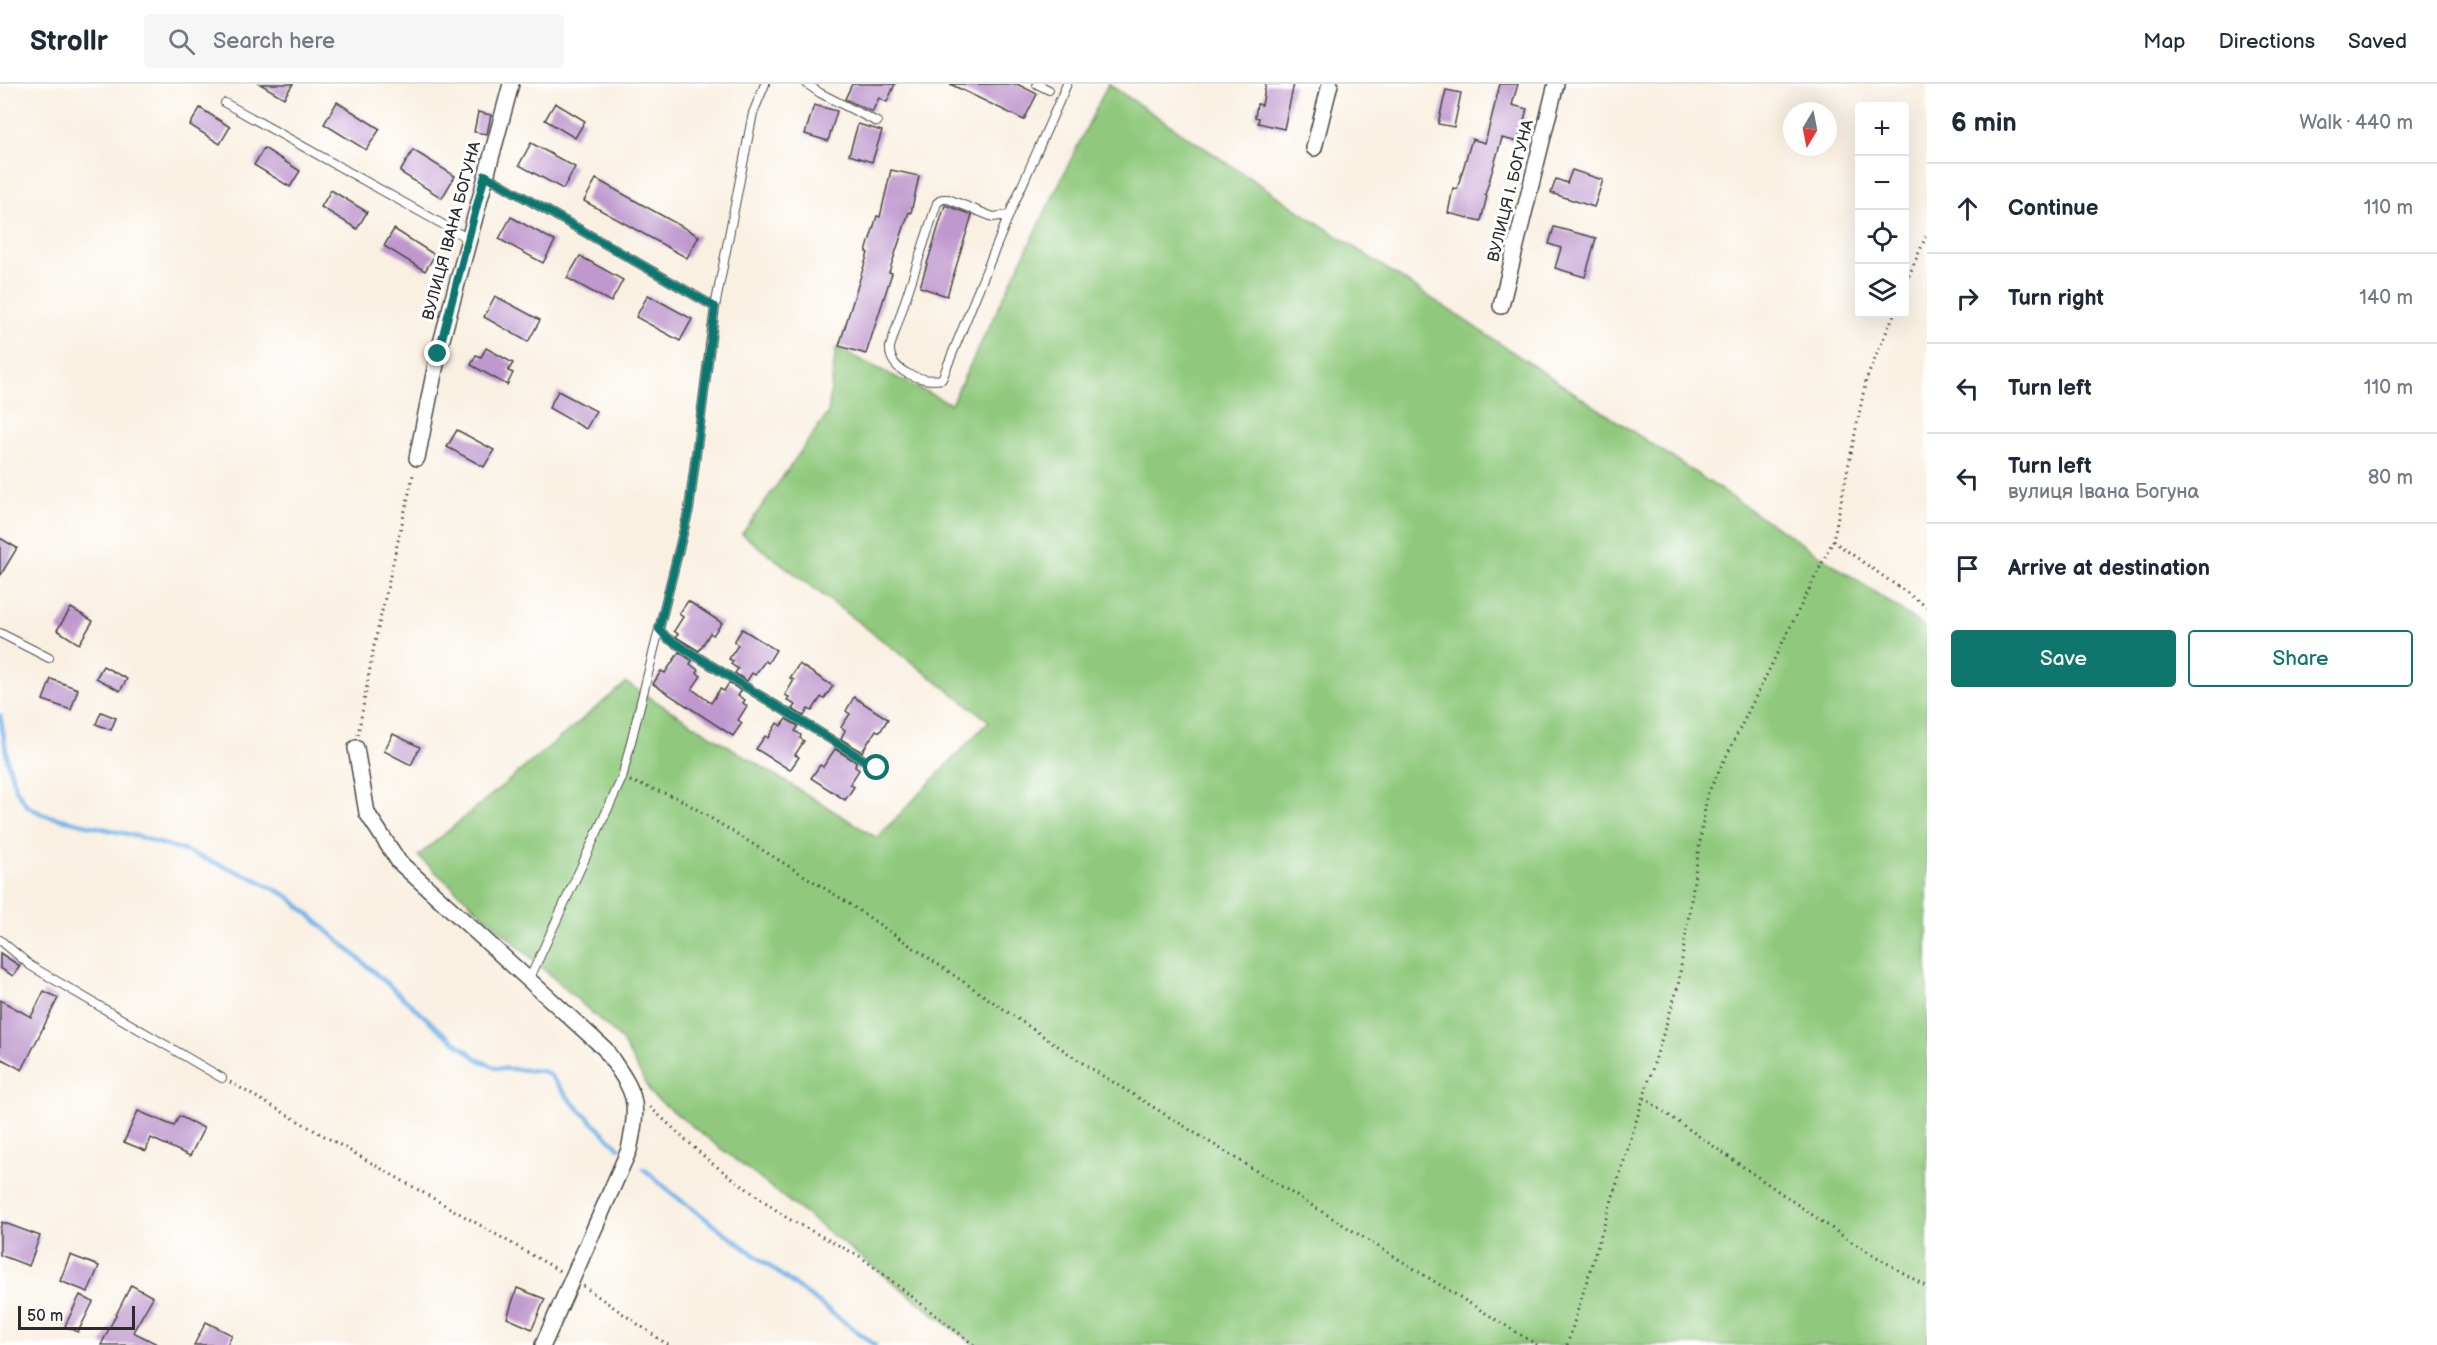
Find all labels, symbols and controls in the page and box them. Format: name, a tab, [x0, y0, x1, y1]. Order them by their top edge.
search box	[144, 14, 564, 68]
text: Strollr	[30, 25, 108, 58]
icon: search	[165, 25, 198, 58]
text: Search here	[213, 28, 335, 55]
text: Map	[2143, 29, 2186, 54]
text: Directions	[2219, 29, 2315, 54]
text: Saved	[2348, 29, 2407, 54]
north arrow	[1783, 102, 1837, 156]
map controls	[1855, 102, 1909, 318]
button: +	[1855, 102, 1909, 156]
text: 6 min	[1951, 108, 2017, 139]
text: Walk · 440 m	[2299, 111, 2413, 135]
street label: ВУЛИЦЯ І. БОГУНА	[1484, 118, 1538, 264]
street label: ВУЛИЦЯ ІВАНА БОГУНА	[419, 139, 485, 322]
button: −	[1855, 156, 1909, 210]
icon: ahead	[1951, 192, 1984, 225]
text: Continue	[2008, 195, 2098, 222]
text: 110 m	[2364, 196, 2413, 220]
button: locate	[1855, 210, 1909, 264]
button: layers	[1855, 264, 1909, 318]
icon: right	[1951, 282, 1984, 315]
text: Turn right	[2008, 285, 2104, 312]
text: 140 m	[2359, 286, 2413, 310]
route end	[424, 340, 450, 366]
icon: left	[1951, 372, 1984, 405]
text: Turn left	[2008, 375, 2092, 402]
text: 110 m	[2364, 376, 2413, 400]
text: Turn left	[2008, 453, 2092, 480]
icon: left	[1951, 462, 1984, 495]
text: 80 m	[2368, 466, 2413, 490]
text: вулиця Івана Богуна	[2008, 480, 2199, 504]
icon: arrive	[1951, 552, 1984, 585]
text: Arrive at destination	[2008, 555, 2210, 582]
button: Save	[1951, 630, 2176, 687]
button: Share	[2188, 630, 2413, 687]
route start	[863, 754, 889, 780]
scale bar	[18, 1303, 135, 1330]
text: 50 m	[27, 1307, 63, 1326]

